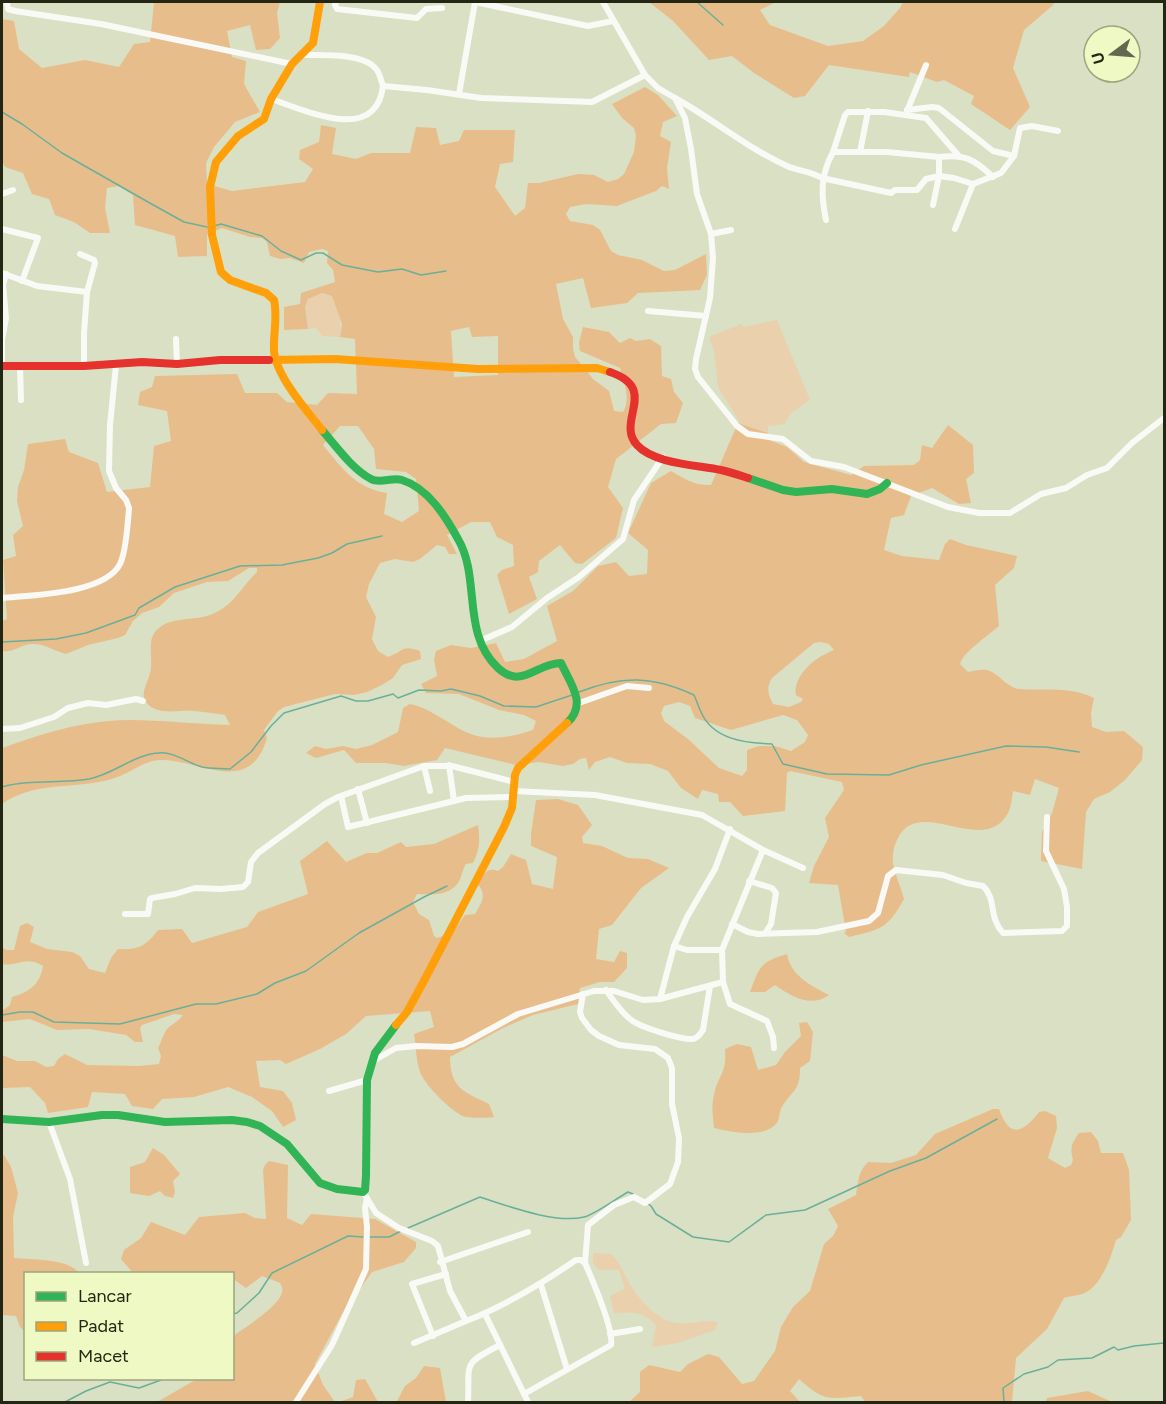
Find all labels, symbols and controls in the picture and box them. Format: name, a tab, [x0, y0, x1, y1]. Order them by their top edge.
north arrow	[1082, 24, 1142, 84]
text: U	[1087, 50, 1109, 66]
legend	[24, 1272, 234, 1380]
text: Lancar	[78, 1285, 132, 1307]
text: Padat	[78, 1315, 124, 1337]
text: Macet	[78, 1345, 129, 1367]

